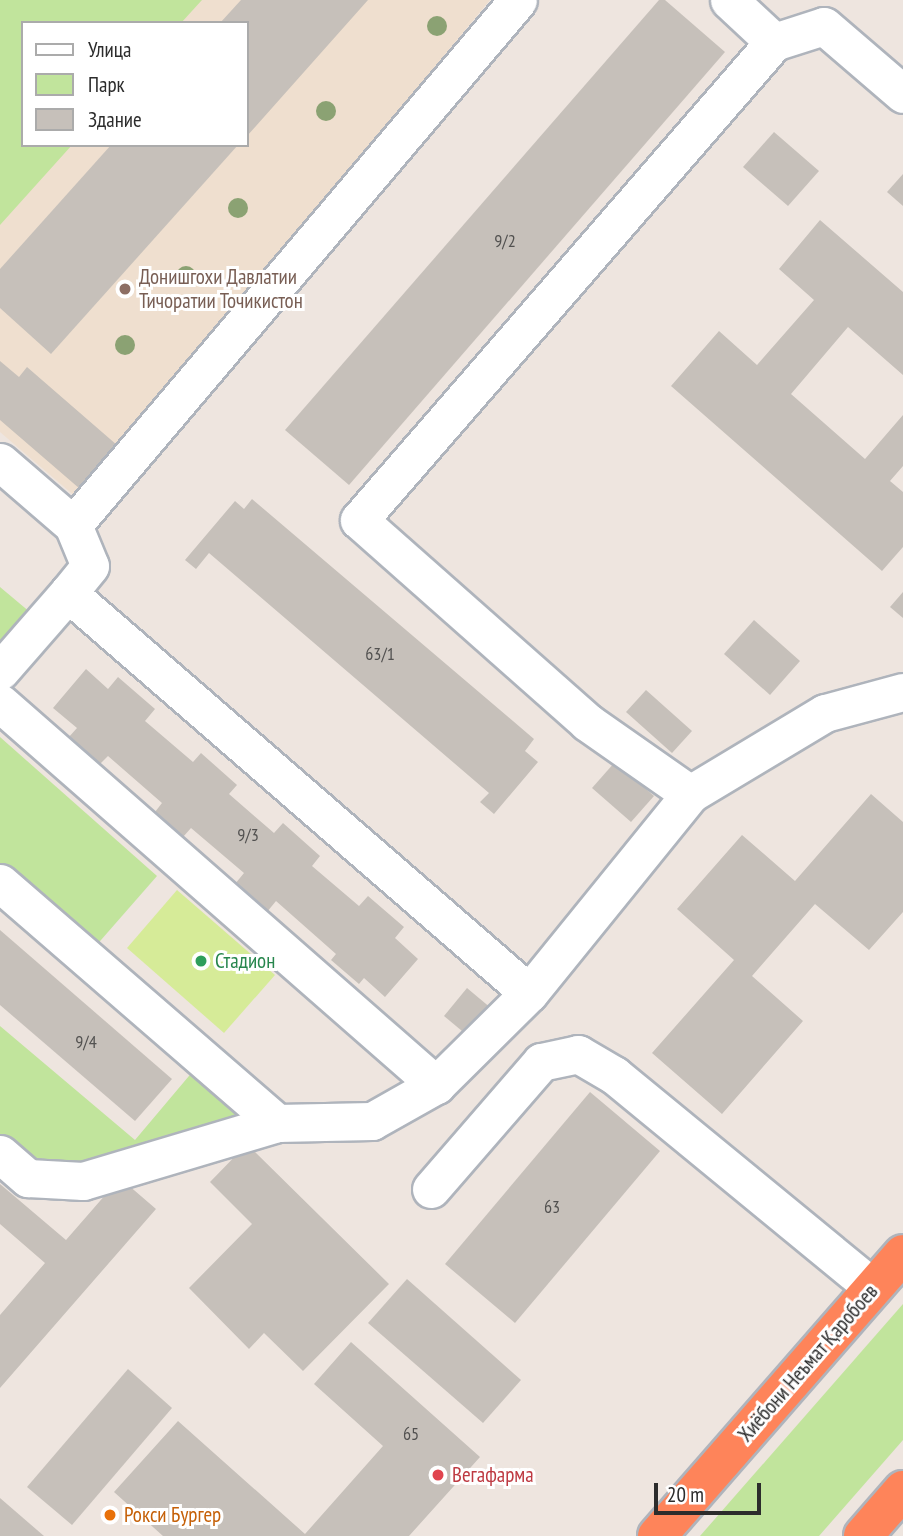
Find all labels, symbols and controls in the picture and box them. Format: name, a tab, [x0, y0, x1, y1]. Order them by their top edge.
legend	[21, 21, 248, 147]
text: Улица	[88, 36, 131, 63]
text: Парк	[88, 71, 125, 98]
text: Здание	[88, 106, 142, 133]
house number: 9/2	[494, 230, 516, 252]
place label: Донишгохи Давлатии Тичоратии Точикистон	[139, 264, 303, 314]
marker: Донишгохи Давлатии Тичоратии Точикистон	[117, 281, 133, 297]
house number: 63/1	[365, 643, 395, 665]
house number: 9/3	[237, 824, 259, 846]
place label: Стадион	[215, 948, 275, 974]
marker: Стадион	[193, 953, 209, 969]
house number: 9/4	[75, 1031, 97, 1053]
house number: 63	[544, 1196, 560, 1218]
street label: Хиёбони Неъмат Қаробоев	[733, 1279, 883, 1447]
house number: 65	[403, 1423, 419, 1445]
place label: Вегафарма	[452, 1462, 534, 1488]
marker: Вегафарма	[430, 1467, 446, 1483]
scale bar	[658, 1470, 765, 1514]
text: 20 m	[667, 1481, 704, 1508]
place label: Рокси Бургер	[124, 1502, 221, 1528]
marker: Рокси Бургер	[102, 1507, 118, 1523]

